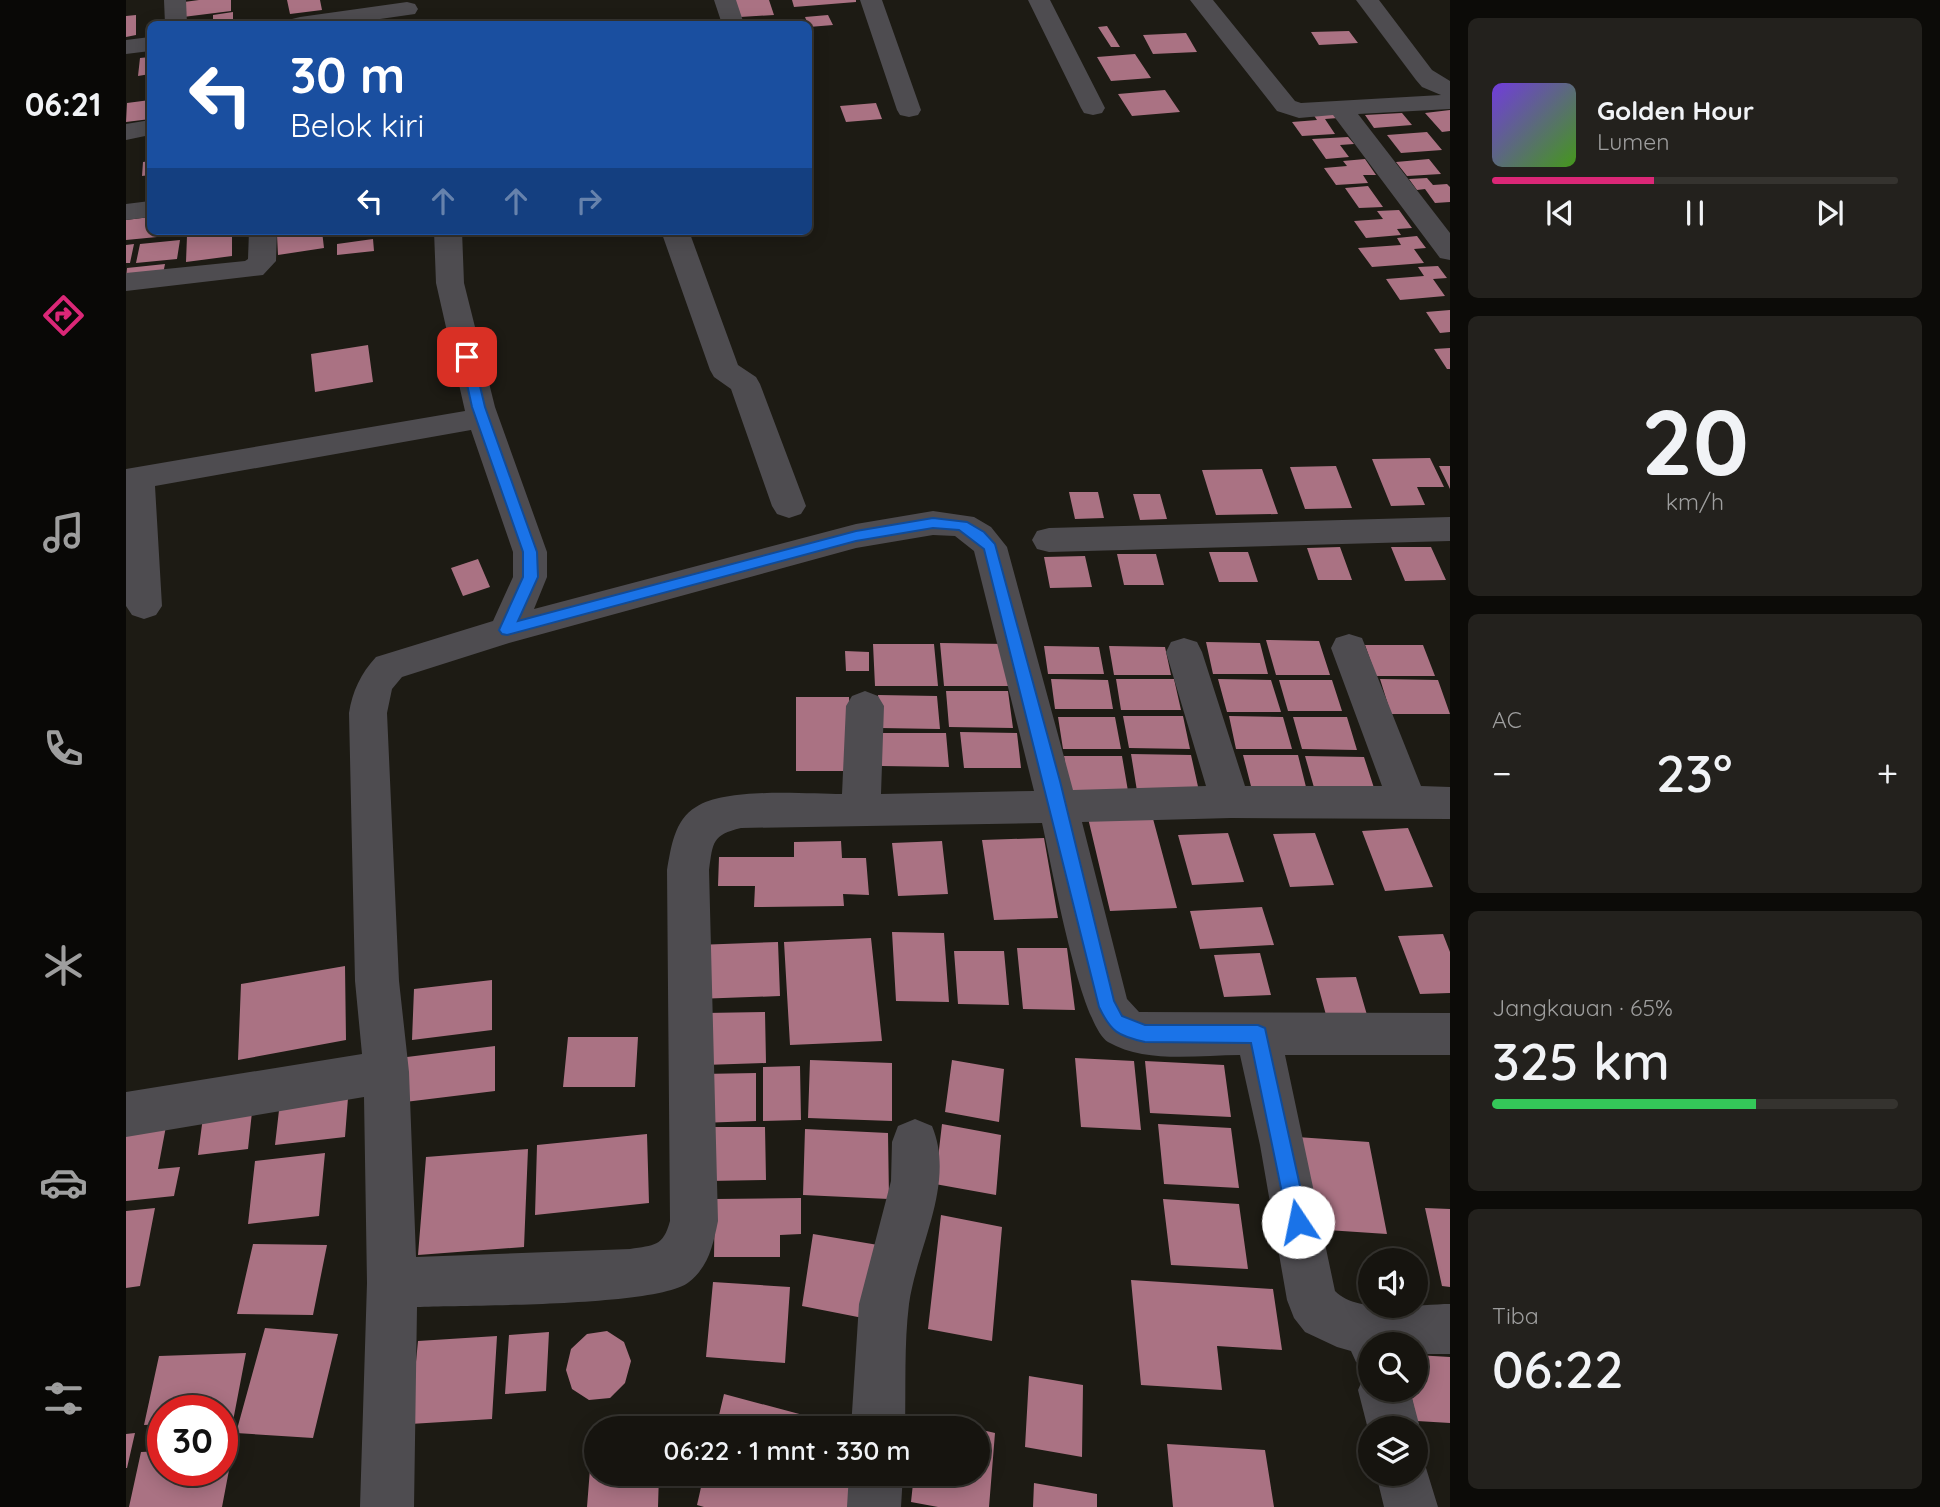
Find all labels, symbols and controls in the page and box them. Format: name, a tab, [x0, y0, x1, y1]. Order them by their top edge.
text: 30 m	[290, 44, 405, 105]
icon: left	[175, 49, 266, 140]
text: 06:21	[25, 84, 101, 124]
text: Golden Hour	[1597, 94, 1754, 127]
text: Belok kiri	[290, 105, 424, 145]
text: Lumen	[1597, 127, 1670, 156]
icon: left	[351, 182, 389, 220]
icon: ahead	[424, 182, 462, 220]
icon: ahead	[497, 182, 535, 220]
icon: right	[570, 182, 608, 220]
icon: previous	[1541, 194, 1579, 232]
icon: pause	[1676, 194, 1714, 232]
icon: next	[1811, 194, 1849, 232]
icon: directions	[39, 291, 88, 340]
pin	[437, 327, 497, 387]
icon: arrive	[448, 338, 486, 376]
text: 20	[1641, 384, 1749, 498]
text: km/h	[1666, 487, 1724, 516]
icon: music	[39, 508, 88, 557]
text: AC	[1492, 705, 1522, 734]
icon: phone	[39, 724, 88, 773]
text: 23°	[1656, 740, 1732, 805]
text: −	[1492, 749, 1512, 797]
text: +	[1877, 749, 1898, 797]
icon: climate	[39, 941, 88, 990]
text: Jangkauan · 65%	[1492, 993, 1673, 1022]
text: 325 km	[1492, 1028, 1670, 1093]
icon: car	[39, 1158, 88, 1207]
position arrow	[1261, 1185, 1335, 1259]
map controls	[1358, 1248, 1428, 1486]
button: sound	[1358, 1248, 1428, 1318]
text: Tiba	[1492, 1301, 1539, 1330]
button: search	[1358, 1332, 1428, 1402]
text: 06:22	[1492, 1336, 1623, 1401]
icon: filters	[39, 1374, 88, 1423]
speed limit sign: 30	[147, 1395, 238, 1486]
button: layers	[1358, 1416, 1428, 1486]
text: 06:22 · 1 mnt · 330 m	[664, 1434, 910, 1467]

